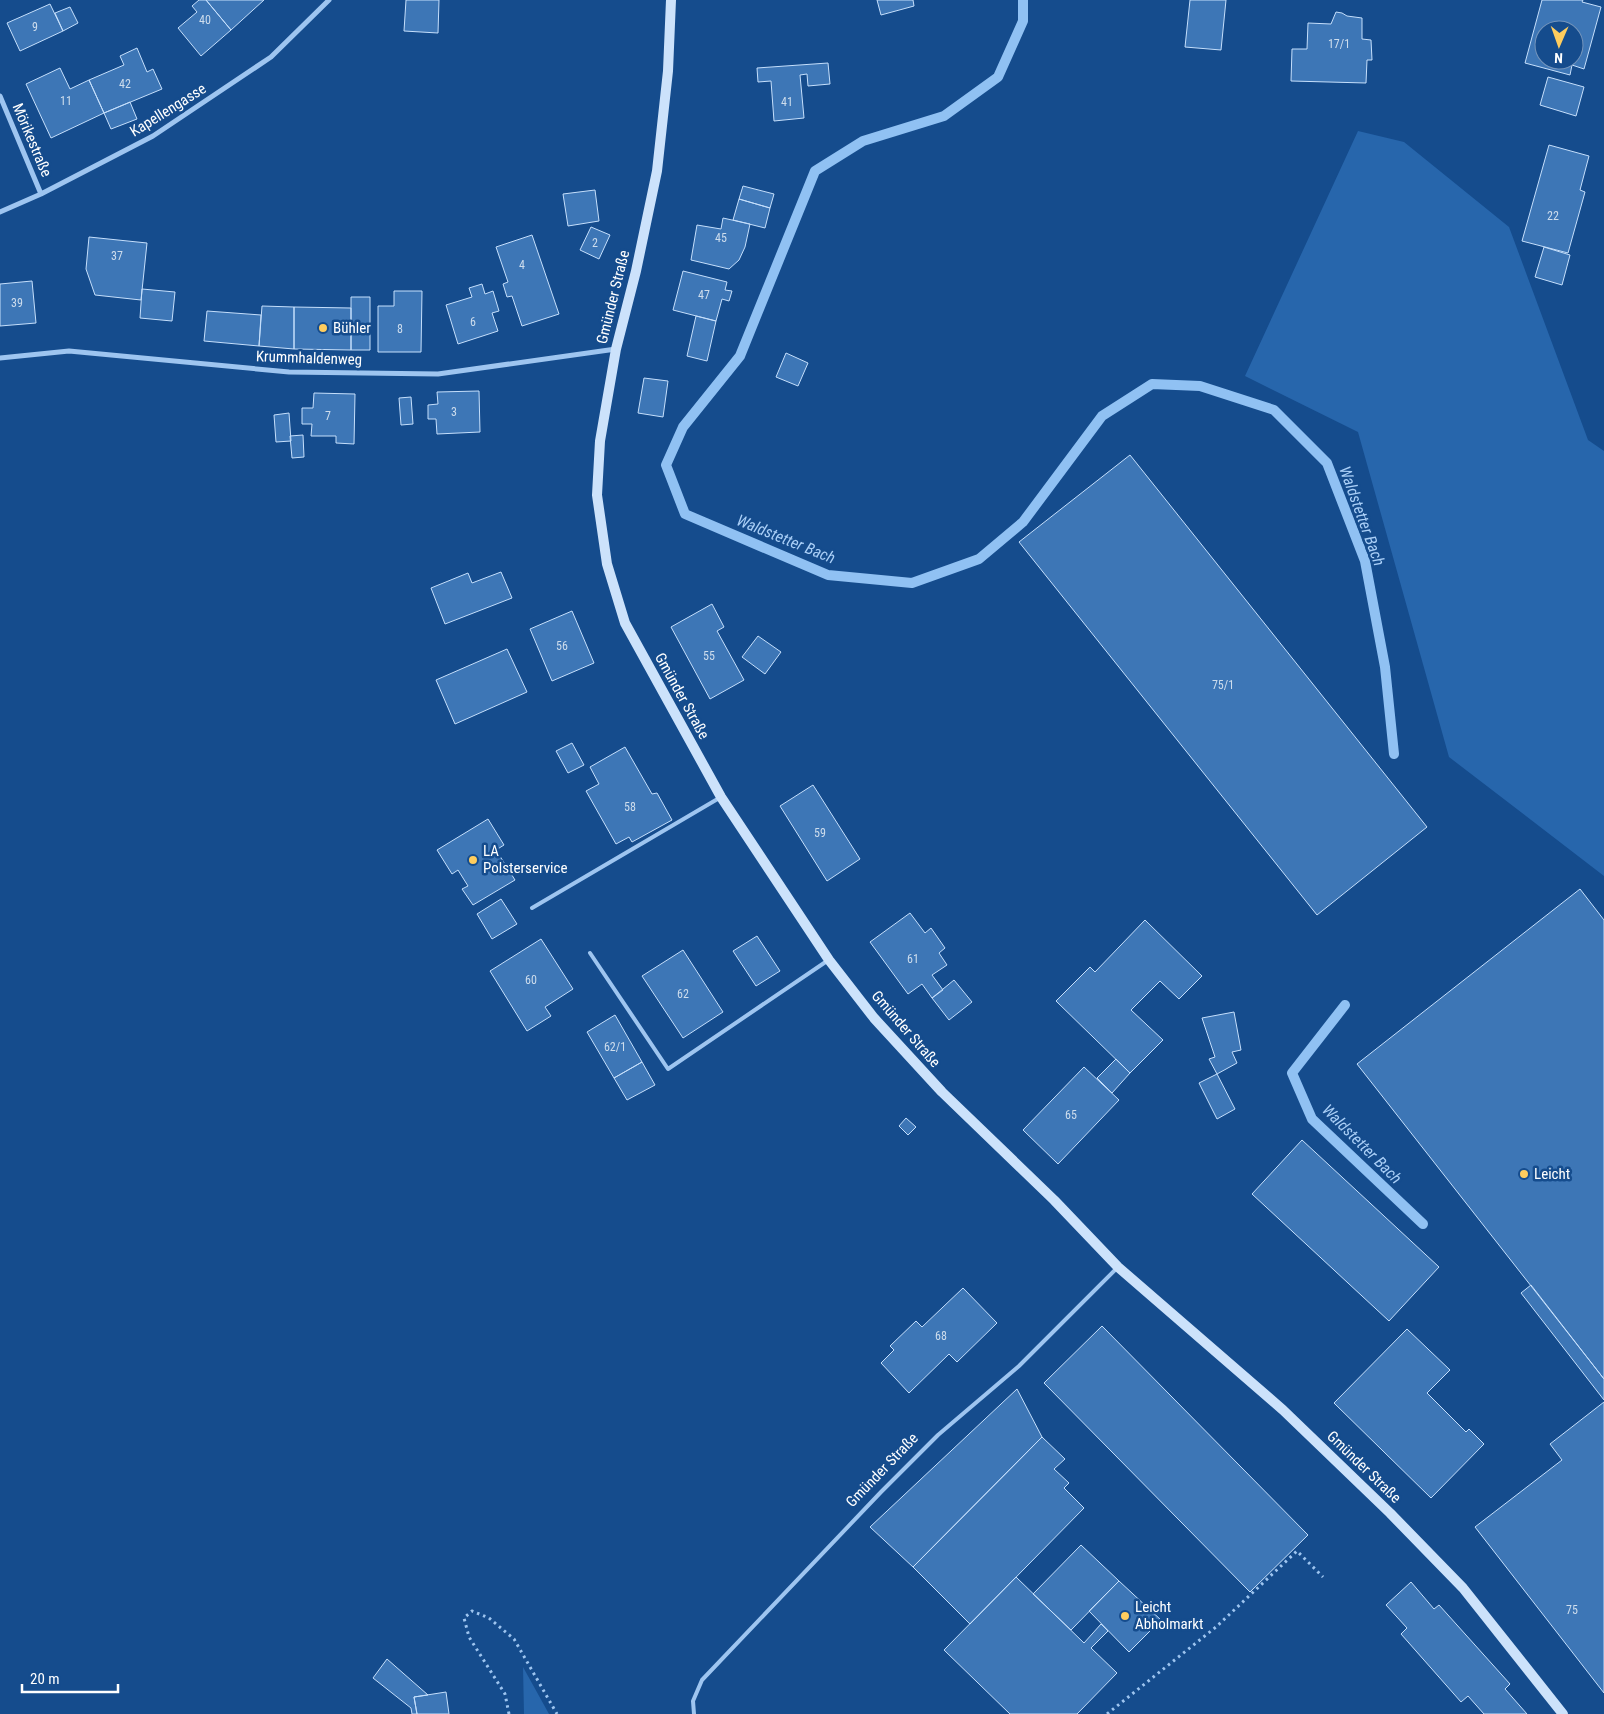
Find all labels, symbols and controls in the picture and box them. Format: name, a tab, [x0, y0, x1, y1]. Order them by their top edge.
house number: 40	[199, 13, 211, 27]
house number: 9	[32, 20, 38, 34]
north arrow	[1534, 20, 1584, 70]
house number: 17/1	[1328, 37, 1350, 51]
text: N	[1554, 50, 1563, 66]
house number: 42	[119, 77, 131, 91]
street label: Kapellengasse	[127, 80, 209, 140]
house number: 11	[60, 94, 72, 108]
house number: 41	[781, 95, 793, 109]
street label: Mörikestraße	[8, 101, 56, 179]
house number: 22	[1547, 209, 1559, 223]
house number: 45	[715, 231, 727, 245]
house number: 2	[592, 236, 598, 250]
street label: Gmünder Straße	[593, 248, 633, 346]
house number: 37	[111, 249, 123, 263]
house number: 4	[519, 258, 525, 272]
house number: 47	[698, 288, 710, 302]
house number: 39	[11, 296, 23, 310]
house number: 6	[470, 315, 476, 329]
place label: Bühler	[333, 319, 371, 337]
marker: Bühler	[317, 322, 329, 334]
house number: 8	[397, 322, 403, 336]
street label: Krummhaldenweg	[256, 347, 362, 369]
house number: 3	[451, 405, 457, 419]
house number: 7	[325, 409, 331, 423]
water label: Waldstetter Bach	[1335, 464, 1389, 568]
water label: Waldstetter Bach	[734, 511, 838, 567]
house number: 56	[556, 639, 568, 653]
house number: 55	[703, 649, 715, 663]
street label: Gmünder Straße	[651, 650, 713, 742]
house number: 75/1	[1212, 678, 1234, 692]
house number: 58	[624, 800, 636, 814]
house number: 59	[814, 826, 826, 840]
place label: LA Polsterservice	[483, 842, 567, 877]
marker: LA Polsterservice	[467, 854, 479, 866]
house number: 61	[907, 952, 919, 966]
house number: 60	[525, 973, 537, 987]
house number: 62	[677, 987, 689, 1001]
street label: Gmünder Straße	[868, 987, 944, 1071]
house number: 62/1	[604, 1040, 626, 1054]
water label: Waldstetter Bach	[1318, 1100, 1406, 1188]
house number: 65	[1065, 1108, 1077, 1122]
place label: Leicht	[1534, 1165, 1570, 1183]
marker: Leicht	[1518, 1168, 1530, 1180]
house number: 68	[935, 1329, 947, 1343]
street label: Gmünder Straße	[1323, 1427, 1405, 1507]
street label: Gmünder Straße	[842, 1429, 922, 1511]
place label: Leicht Abholmarkt	[1135, 1598, 1204, 1633]
house number: 75	[1566, 1603, 1578, 1617]
marker: Leicht Abholmarkt	[1119, 1610, 1131, 1622]
scale bar	[22, 1662, 119, 1694]
text: 20 m	[30, 1670, 60, 1688]

